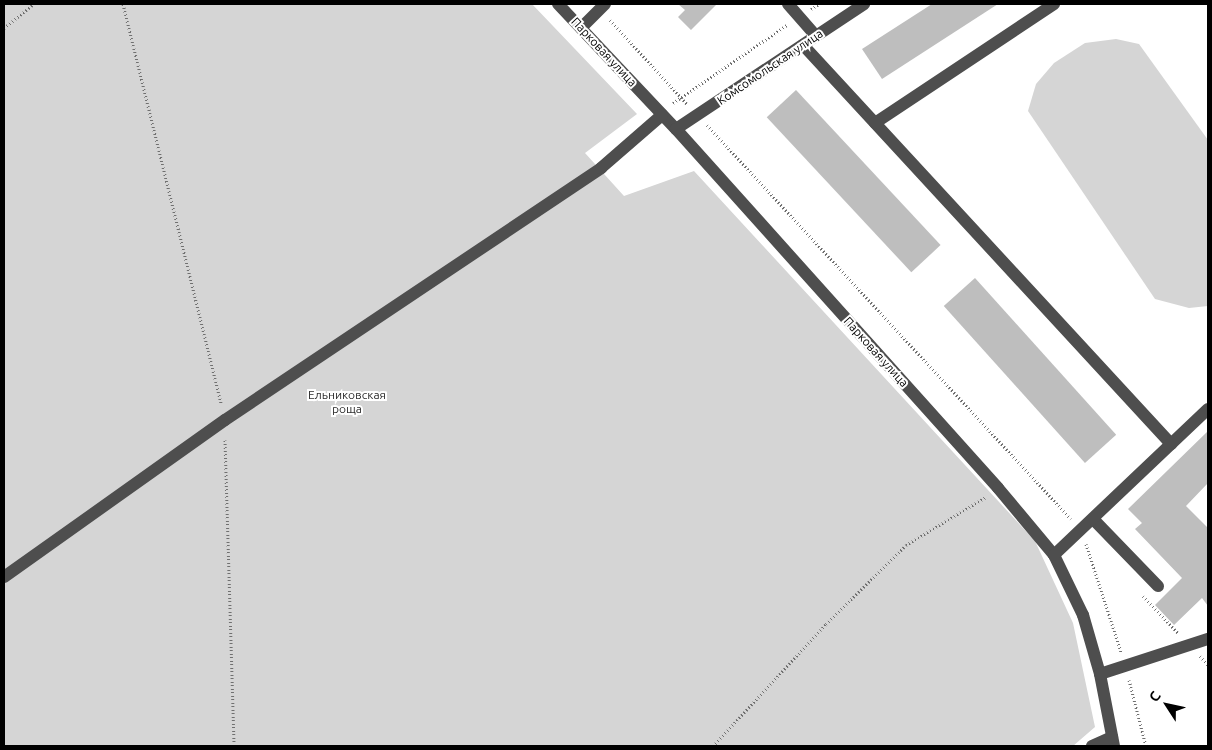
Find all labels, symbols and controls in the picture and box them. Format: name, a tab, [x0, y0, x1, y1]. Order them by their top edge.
street label: Парковая улица	[568, 14, 640, 90]
street label: Комсомольская улица	[714, 26, 826, 108]
street label: Парковая улица	[841, 314, 911, 390]
park label: Ельниковская роща	[308, 388, 386, 416]
north arrow	[1142, 680, 1192, 730]
text: С	[1146, 688, 1164, 705]

